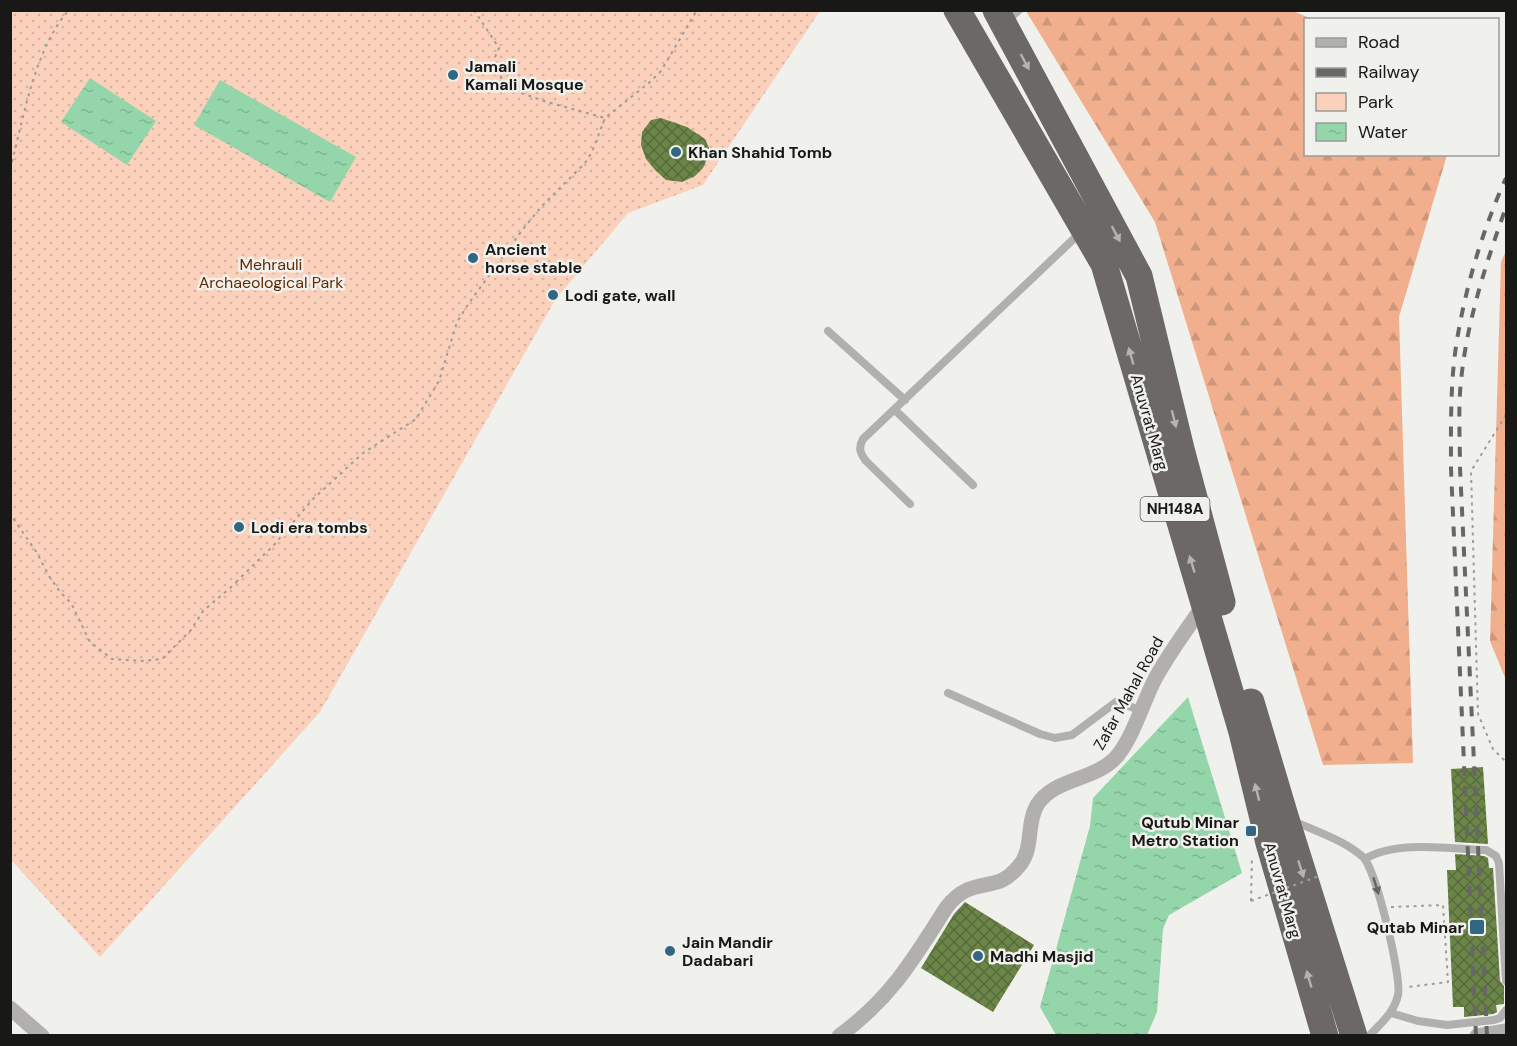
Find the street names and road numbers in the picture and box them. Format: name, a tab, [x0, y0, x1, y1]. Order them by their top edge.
street label: Anuvrat Marg	[1126, 372, 1173, 473]
road number: NH148A	[1140, 497, 1210, 521]
street label: Zafar Mahal Road	[1089, 633, 1168, 754]
street label: Anuvrat Marg	[1259, 840, 1306, 941]

